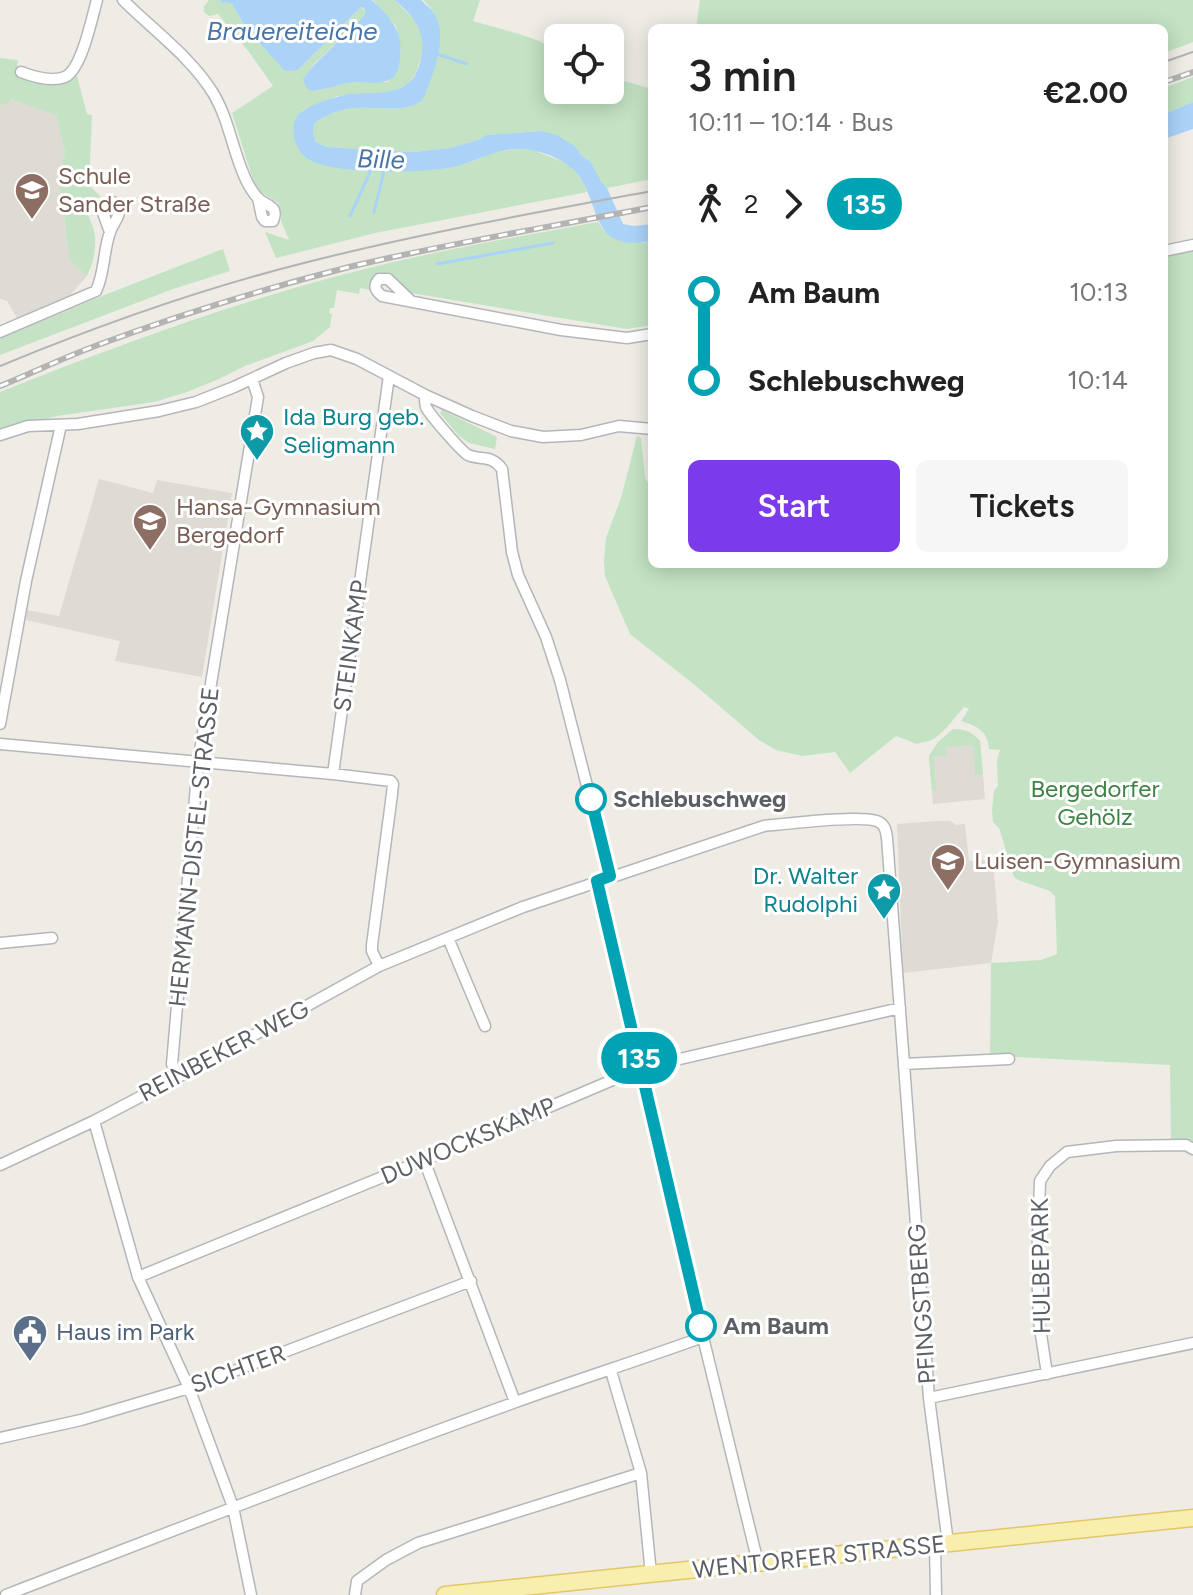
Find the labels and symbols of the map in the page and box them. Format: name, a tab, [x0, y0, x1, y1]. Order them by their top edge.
water label: Brauereiteiche	[207, 15, 377, 47]
water label: Bille	[357, 142, 405, 176]
place label: Schule Sander Straße	[58, 161, 210, 218]
school or university icon: Schule Sander Straße	[13, 171, 51, 221]
place label: Ida Burg geb. Seligmann	[283, 402, 424, 459]
place icon: Ida Burg geb. Seligmann	[238, 412, 276, 462]
place label: Hansa-Gymnasium Bergedorf	[176, 492, 381, 549]
school or university icon: Hansa-Gymnasium Bergedorf	[131, 502, 169, 552]
street label: STEINKAMP	[327, 578, 374, 713]
street label: HERMANN-DISTEL-STRASSE	[162, 685, 225, 1008]
park label: Bergedorfer Gehölz	[1030, 774, 1160, 831]
marker: Schlebuschweg	[576, 784, 606, 814]
place label: Schlebuschweg	[613, 784, 787, 813]
school or university icon: Luisen-Gymnasium	[929, 842, 967, 892]
place label: Luisen-Gymnasium	[974, 846, 1181, 875]
place label: Dr. Walter Rudolphi	[753, 861, 858, 918]
place icon: Dr. Walter Rudolphi	[865, 871, 903, 921]
street label: REINBEKER WEG	[134, 994, 314, 1108]
line badge: 135	[593, 1032, 685, 1084]
street label: DUWOCKSKAMP	[376, 1091, 559, 1190]
street label: HULBEPARK	[1025, 1197, 1056, 1334]
street label: PFINGSTBERG	[901, 1223, 942, 1385]
marker: Am Baum	[686, 1311, 716, 1341]
place label: Am Baum	[723, 1311, 829, 1340]
public building icon: Haus im Park	[11, 1313, 49, 1363]
place label: Haus im Park	[56, 1317, 195, 1346]
street label: SICHTER	[186, 1338, 289, 1399]
street label: WENTORFER STRASSE	[691, 1529, 947, 1584]

